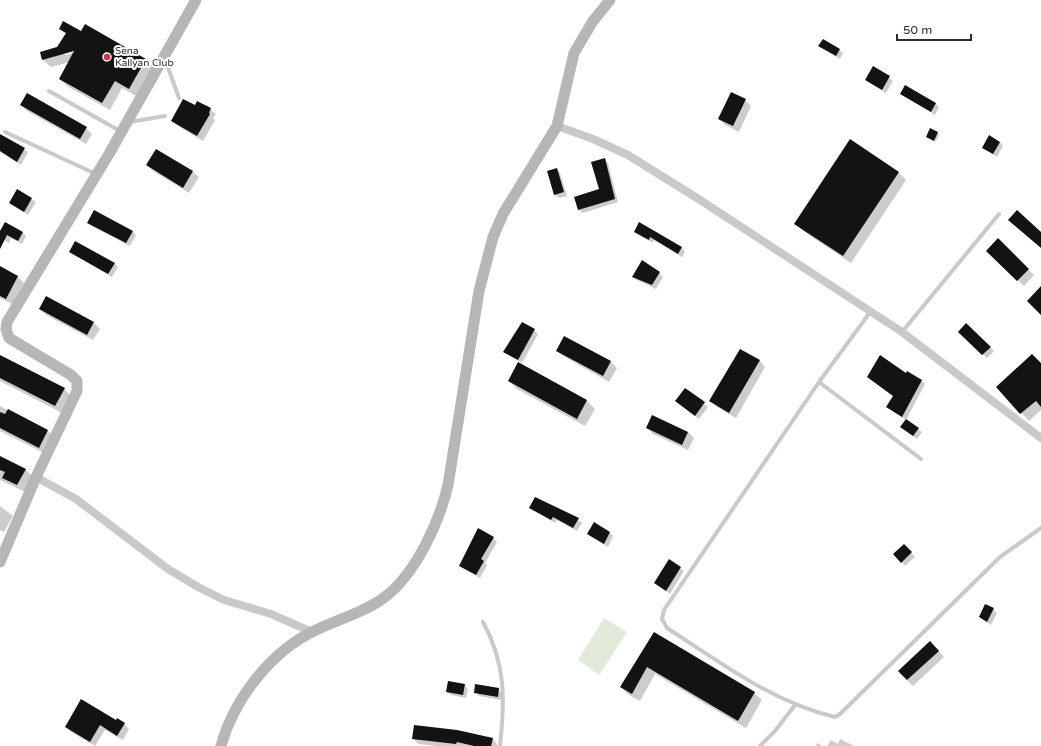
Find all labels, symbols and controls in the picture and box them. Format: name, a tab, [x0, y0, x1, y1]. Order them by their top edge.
scale bar	[897, 16, 971, 42]
text: 50 m	[903, 23, 932, 37]
place label: Sena Kallyan Club	[115, 45, 174, 69]
marker: Sena Kallyan Club	[102, 52, 112, 62]

